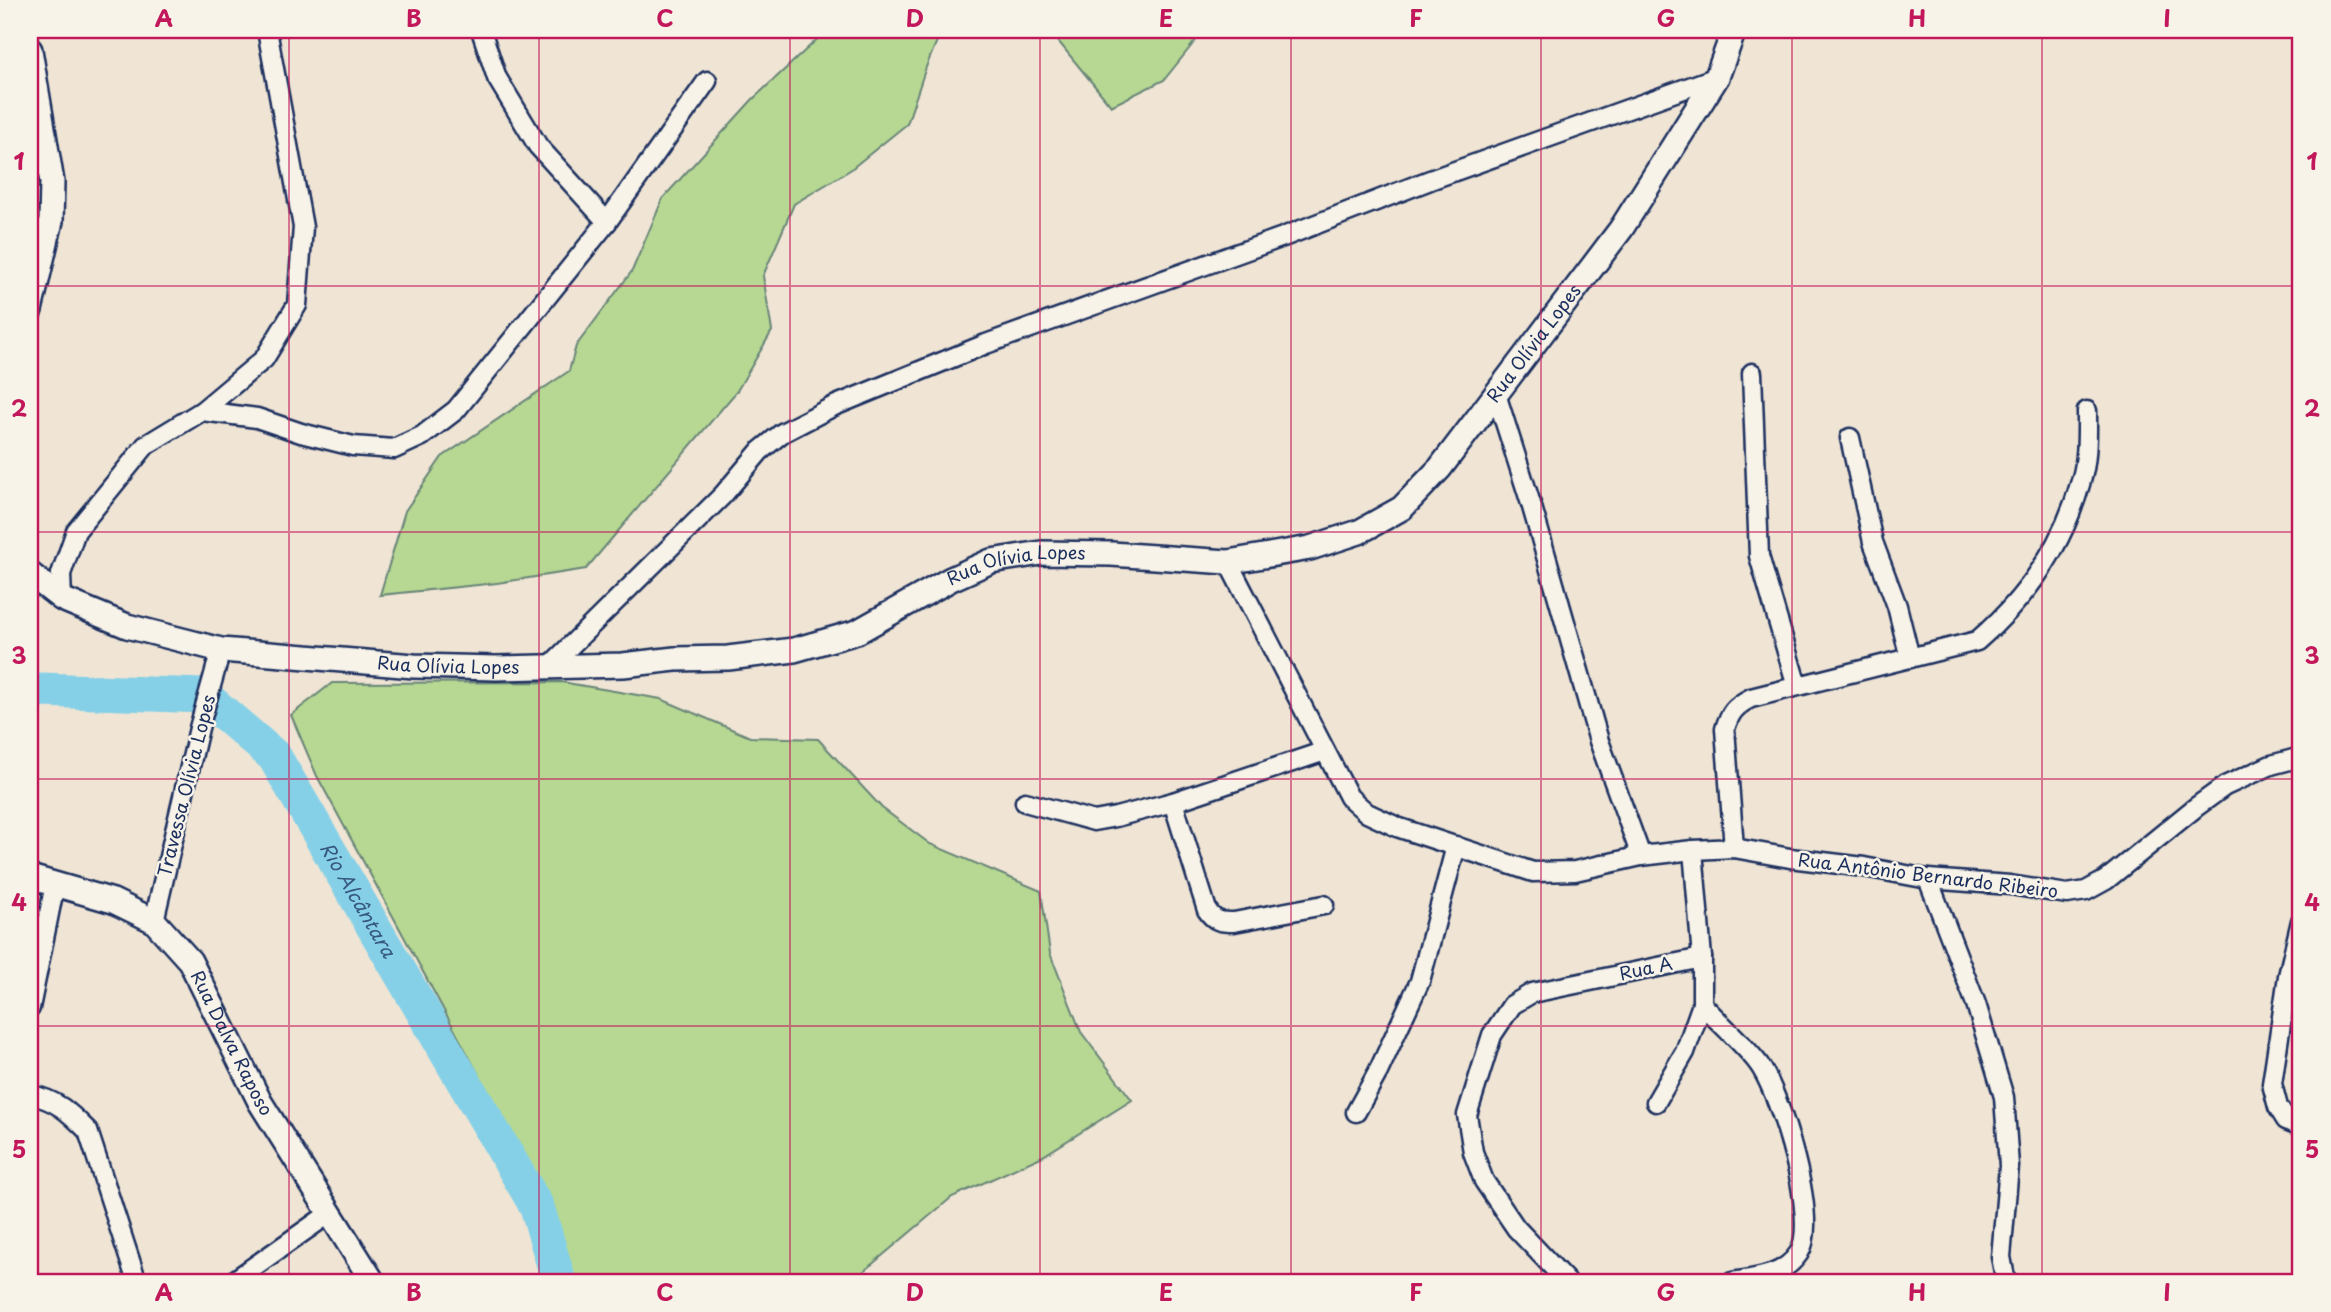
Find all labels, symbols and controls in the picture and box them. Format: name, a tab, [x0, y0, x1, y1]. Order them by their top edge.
text: A	[155, 0, 173, 35]
text: B	[406, 0, 422, 35]
text: C	[656, 0, 674, 35]
text: D	[906, 0, 924, 35]
text: E	[1159, 0, 1173, 35]
text: F	[1409, 0, 1423, 35]
text: G	[1657, 0, 1675, 35]
text: H	[1908, 0, 1926, 35]
text: I	[2163, 0, 2171, 35]
text: 1	[14, 143, 25, 178]
text: 1	[2307, 143, 2318, 178]
street label: Rua Olívia Lopes	[1479, 278, 1587, 408]
text: 2	[11, 390, 27, 425]
text: 2	[2304, 390, 2320, 425]
street label: Rua Olívia Lopes	[942, 538, 1086, 591]
text: 3	[11, 637, 27, 672]
text: 3	[2304, 637, 2320, 672]
street label: Rua Olívia Lopes	[376, 648, 520, 680]
street label: Travessa Olívia Lopes	[150, 692, 221, 880]
water label: Rio Alcântara	[314, 836, 404, 963]
street label: Rua Antônio Bernardo Ribeiro	[1797, 845, 2060, 904]
text: 4	[11, 884, 27, 919]
text: 4	[2304, 884, 2320, 919]
street label: Rua A	[1617, 949, 1675, 986]
street label: Rua Dalva Raposo	[185, 966, 280, 1121]
text: 5	[12, 1131, 26, 1166]
text: 5	[2305, 1131, 2319, 1166]
text: A	[155, 1274, 173, 1309]
text: B	[406, 1274, 422, 1309]
text: C	[656, 1274, 674, 1309]
text: D	[906, 1274, 924, 1309]
text: E	[1159, 1274, 1173, 1309]
text: F	[1409, 1274, 1423, 1309]
text: G	[1657, 1274, 1675, 1309]
text: H	[1908, 1274, 1926, 1309]
text: I	[2163, 1274, 2171, 1309]

